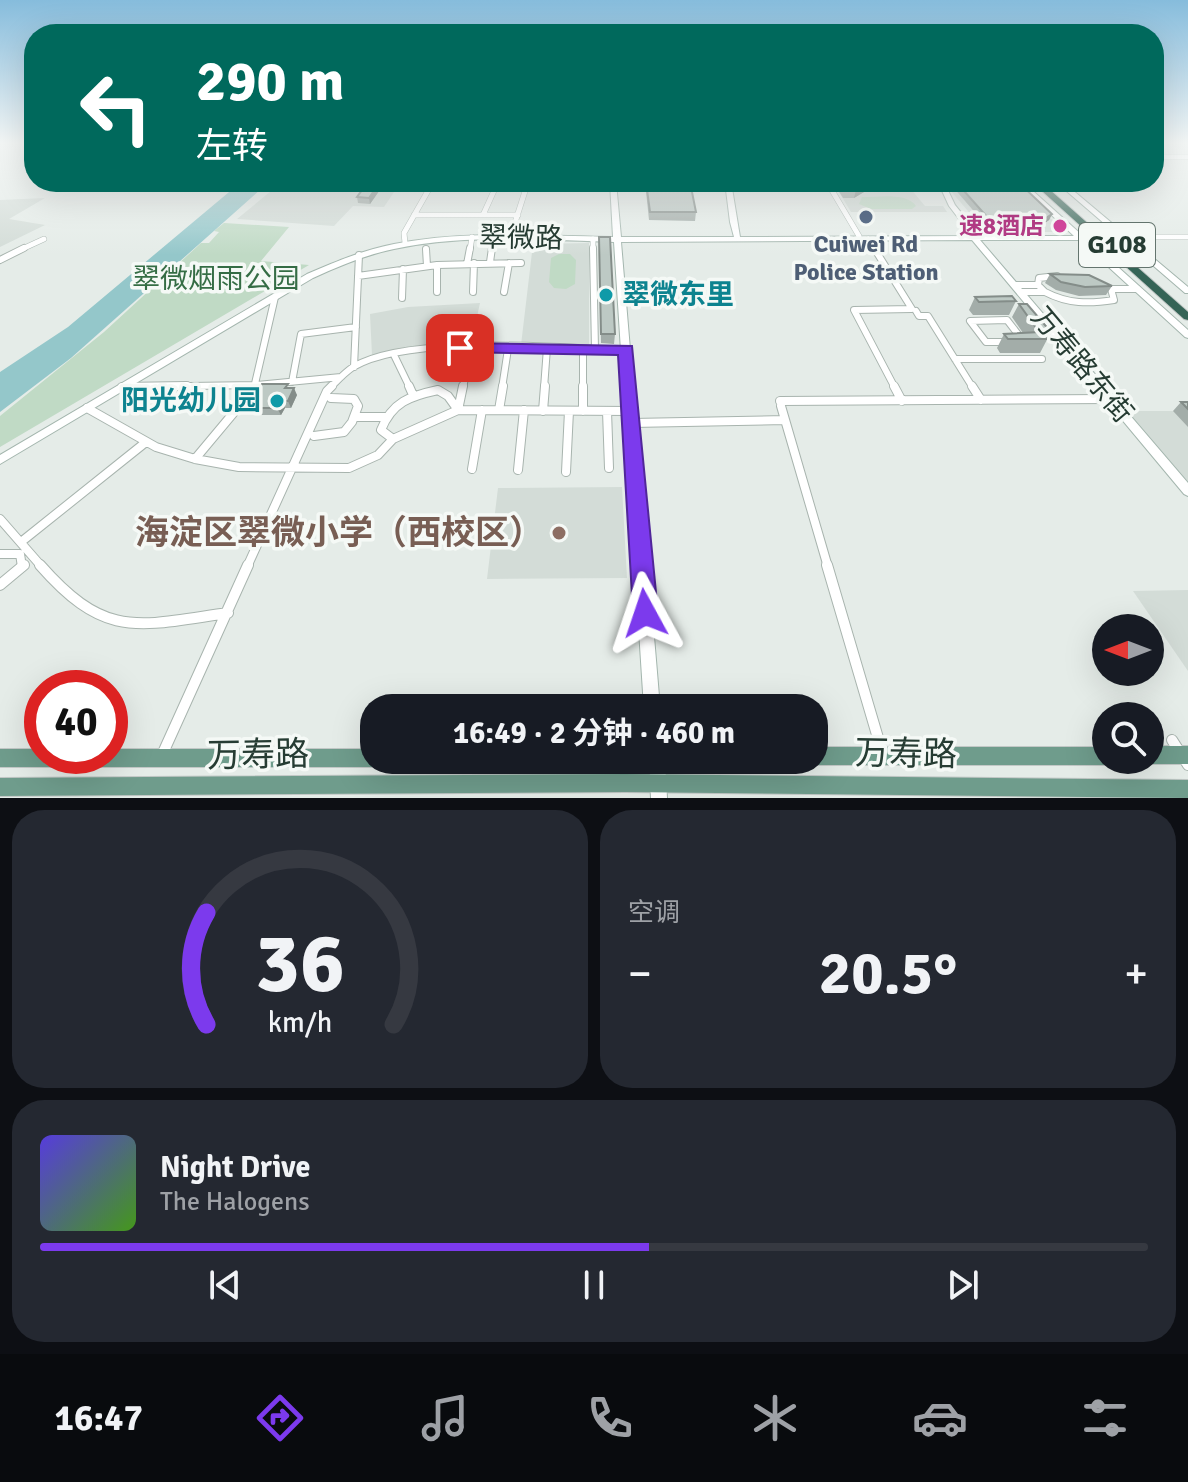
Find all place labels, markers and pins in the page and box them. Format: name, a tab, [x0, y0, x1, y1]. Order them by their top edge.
marker: Cuiwei Rd Police Station	[857, 208, 875, 226]
place label: 速8酒店	[959, 211, 1044, 241]
marker: 速8酒店	[1051, 217, 1069, 235]
place label: Cuiwei Rd Police Station	[793, 229, 939, 287]
place label: 翠微东里	[622, 278, 734, 312]
marker: 翠微东里	[597, 286, 615, 304]
pin	[426, 314, 494, 382]
place label: 阳光幼儿园	[121, 384, 261, 418]
marker: 阳光幼儿园	[268, 392, 286, 410]
place label: 海淀区翠微小学（西校区）	[135, 512, 543, 554]
marker: 海淀区翠微小学（西校区）	[550, 524, 568, 542]

